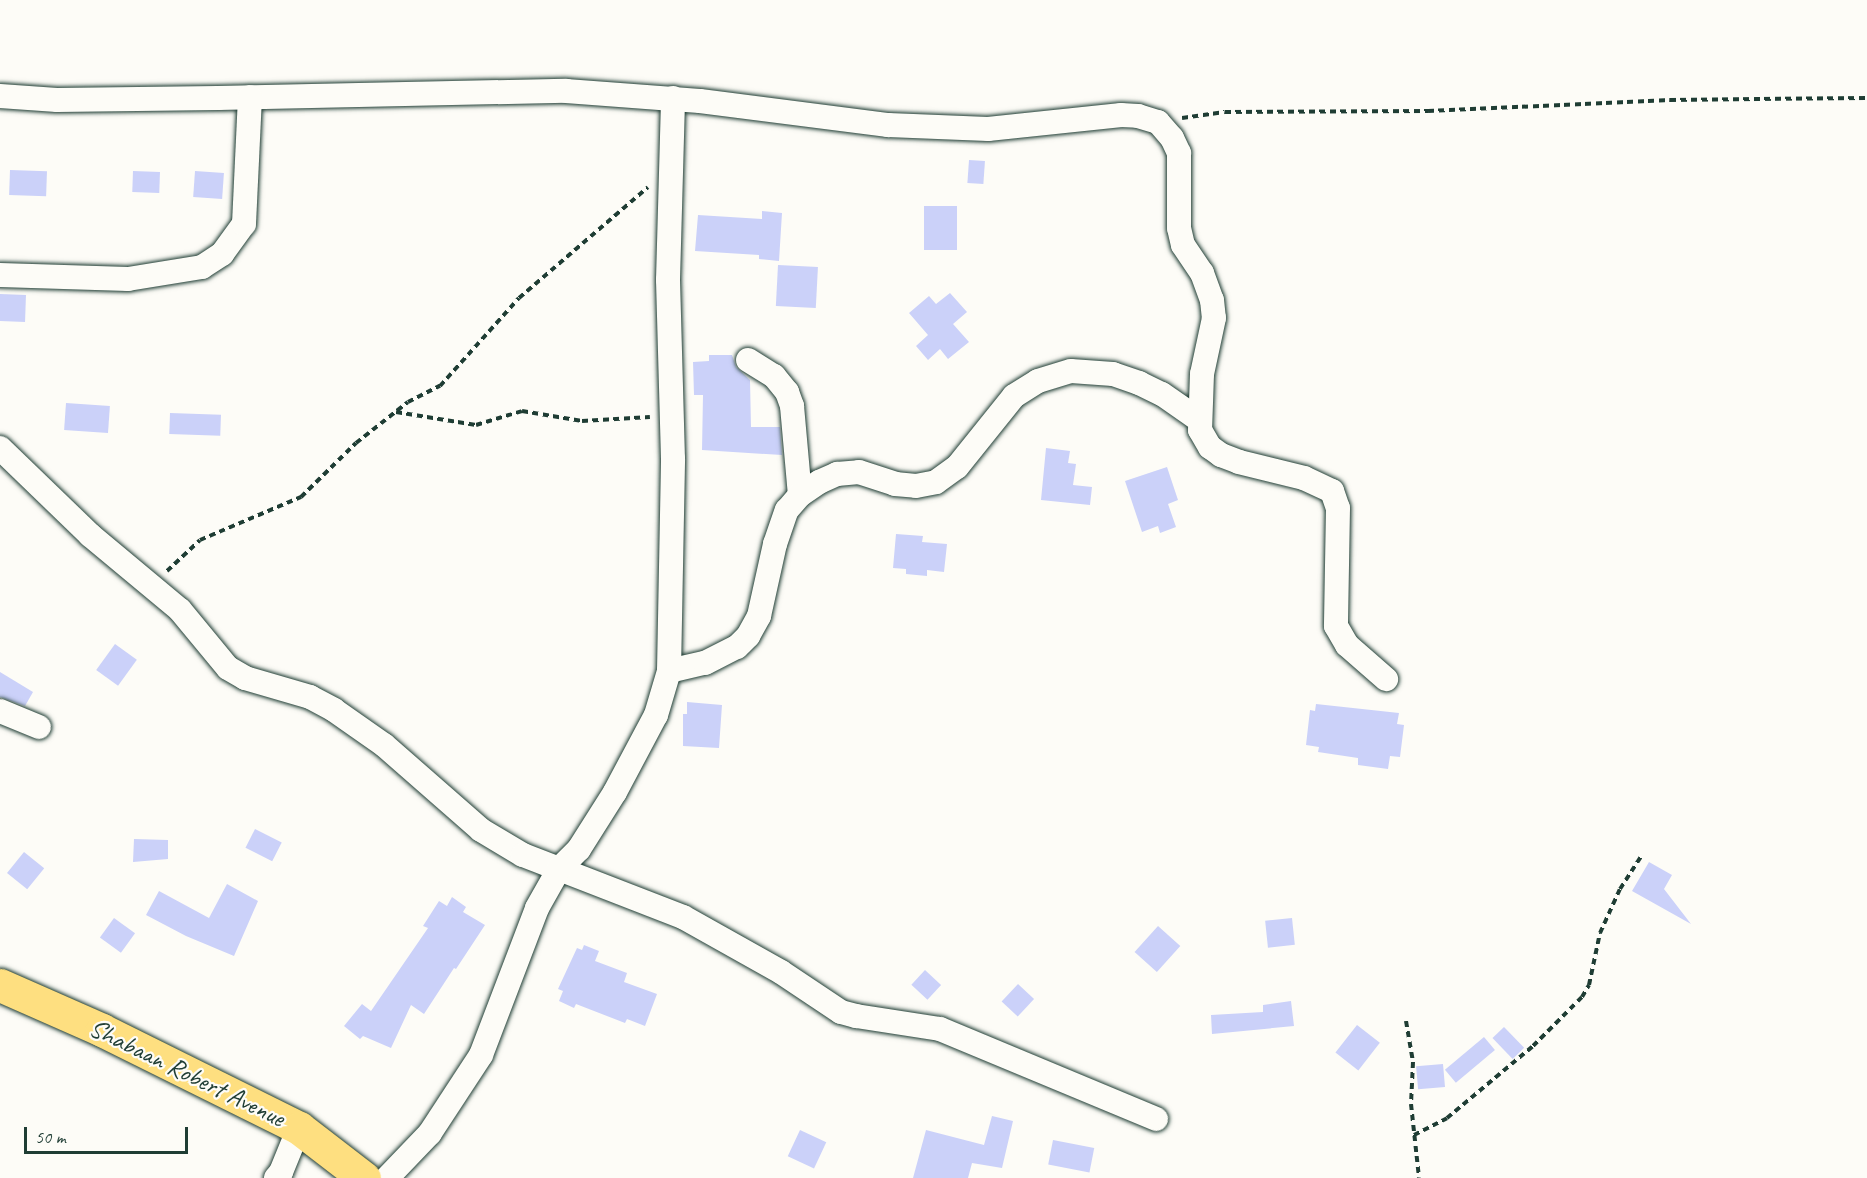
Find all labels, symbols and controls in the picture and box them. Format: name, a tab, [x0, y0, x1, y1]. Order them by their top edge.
street label: Shabaan Robert Avenue	[84, 1012, 290, 1134]
scale bar	[27, 1115, 190, 1153]
text: 50 m	[35, 1126, 66, 1148]

